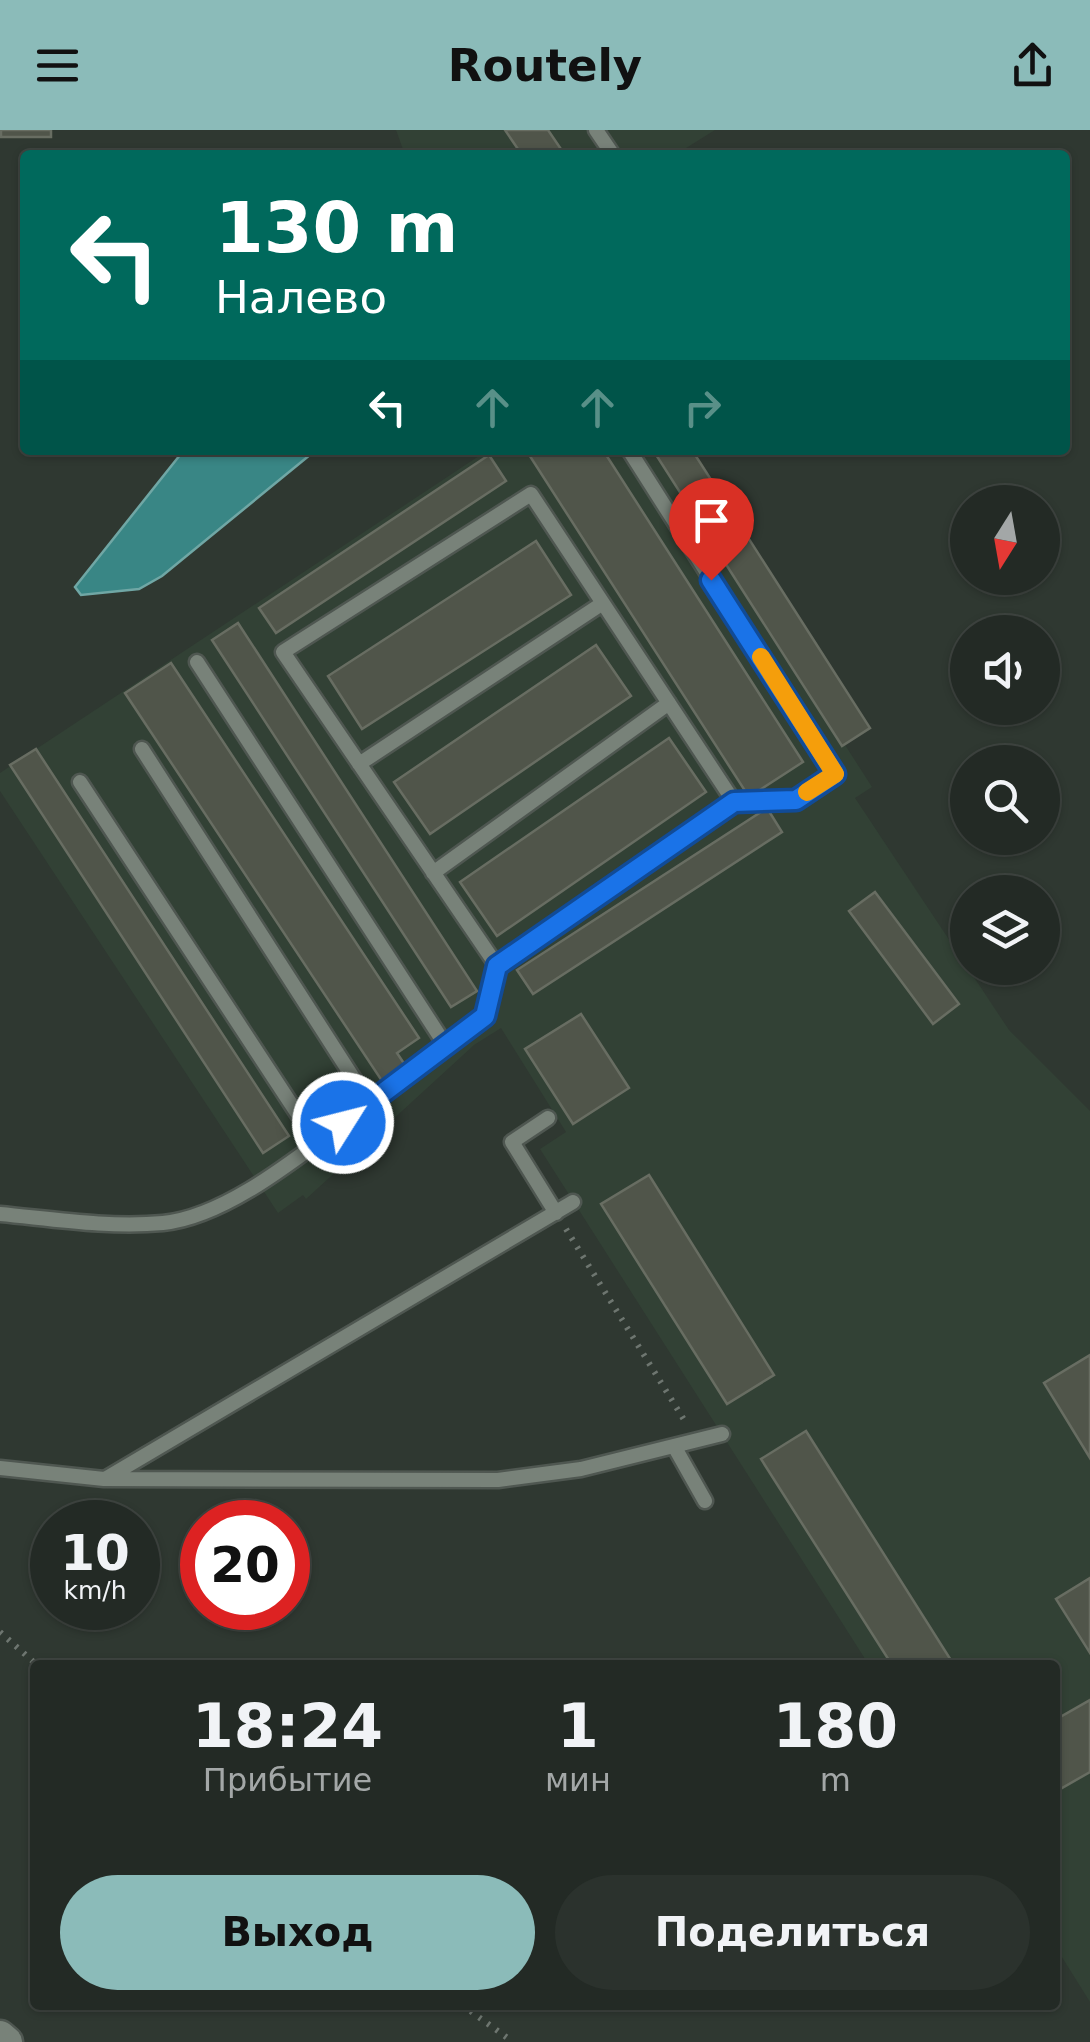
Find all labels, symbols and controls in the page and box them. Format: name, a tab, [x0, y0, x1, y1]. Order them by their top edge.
icon: menu	[30, 38, 85, 93]
icon: share	[1005, 38, 1060, 93]
text: Routely	[448, 39, 642, 92]
text: 130 m	[215, 187, 458, 269]
icon: left	[50, 190, 180, 320]
text: Налево	[215, 271, 387, 324]
icon: left	[360, 380, 415, 435]
icon: ahead	[465, 380, 520, 435]
icon: ahead	[570, 380, 625, 435]
icon: right	[675, 380, 730, 435]
pin	[669, 478, 754, 581]
north arrow	[950, 485, 1060, 595]
map controls	[950, 485, 1060, 985]
icon: arrive	[684, 493, 739, 548]
button: sound	[950, 615, 1060, 725]
button: search	[950, 745, 1060, 855]
button: layers	[950, 875, 1060, 985]
position arrow	[291, 1071, 395, 1175]
speed limit sign: 20	[180, 1500, 310, 1630]
text: 10	[60, 1524, 130, 1582]
text: km/h	[63, 1576, 127, 1605]
text: 18:24	[192, 1691, 383, 1761]
text: 1	[557, 1691, 599, 1761]
text: 180	[773, 1691, 898, 1761]
text: Прибытие	[203, 1761, 372, 1799]
text: мин	[545, 1761, 611, 1799]
text: m	[820, 1761, 851, 1799]
button: Выход	[60, 1875, 535, 1990]
button: Поделиться	[555, 1875, 1030, 1990]

